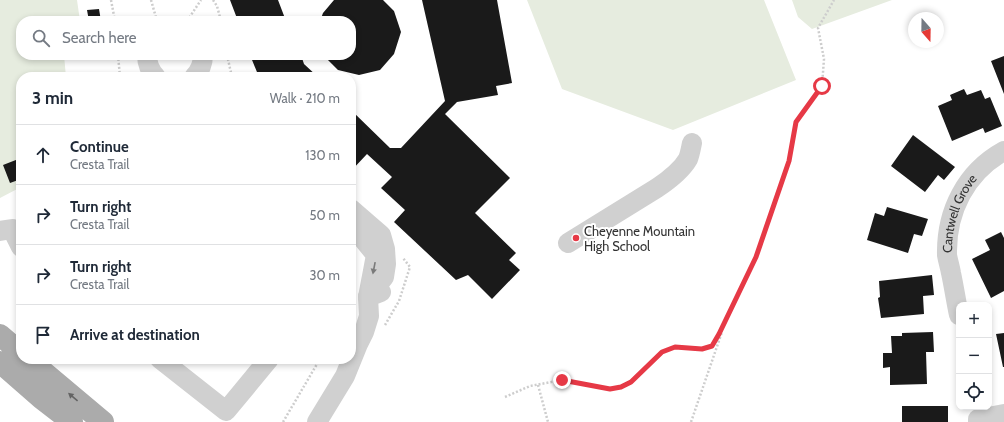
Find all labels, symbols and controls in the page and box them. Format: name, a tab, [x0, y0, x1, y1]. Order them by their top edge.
north arrow	[908, 12, 944, 48]
search box	[16, 16, 356, 60]
icon: search	[30, 27, 52, 49]
text: Search here	[62, 29, 137, 47]
route start	[813, 77, 831, 95]
text: 3 min	[32, 88, 73, 108]
text: Walk · 210 m	[270, 90, 340, 106]
text: Continue	[70, 138, 129, 156]
icon: ahead	[32, 144, 54, 166]
text: 130 m	[305, 147, 340, 163]
text: Cresta Trail	[70, 156, 129, 172]
street label: Cantwell Grove	[939, 170, 980, 253]
text: Turn right	[70, 198, 131, 216]
icon: right	[32, 204, 54, 226]
text: 50 m	[310, 207, 340, 223]
text: Cresta Trail	[70, 216, 129, 232]
place label: Cheyenne Mountain High School	[584, 223, 695, 254]
marker: Cheyenne Mountain High School	[571, 233, 581, 243]
text: Turn right	[70, 258, 131, 276]
one-way arrow	[370, 262, 376, 274]
icon: right	[32, 264, 54, 286]
text: 30 m	[310, 267, 340, 283]
text: Cresta Trail	[70, 276, 129, 292]
map controls	[956, 302, 992, 410]
button: +	[956, 302, 992, 338]
icon: arrive	[32, 324, 54, 346]
text: Arrive at destination	[70, 326, 200, 344]
button: −	[956, 338, 992, 374]
route end	[553, 371, 571, 389]
button: locate	[956, 374, 992, 410]
one-way arrow	[68, 393, 78, 401]

